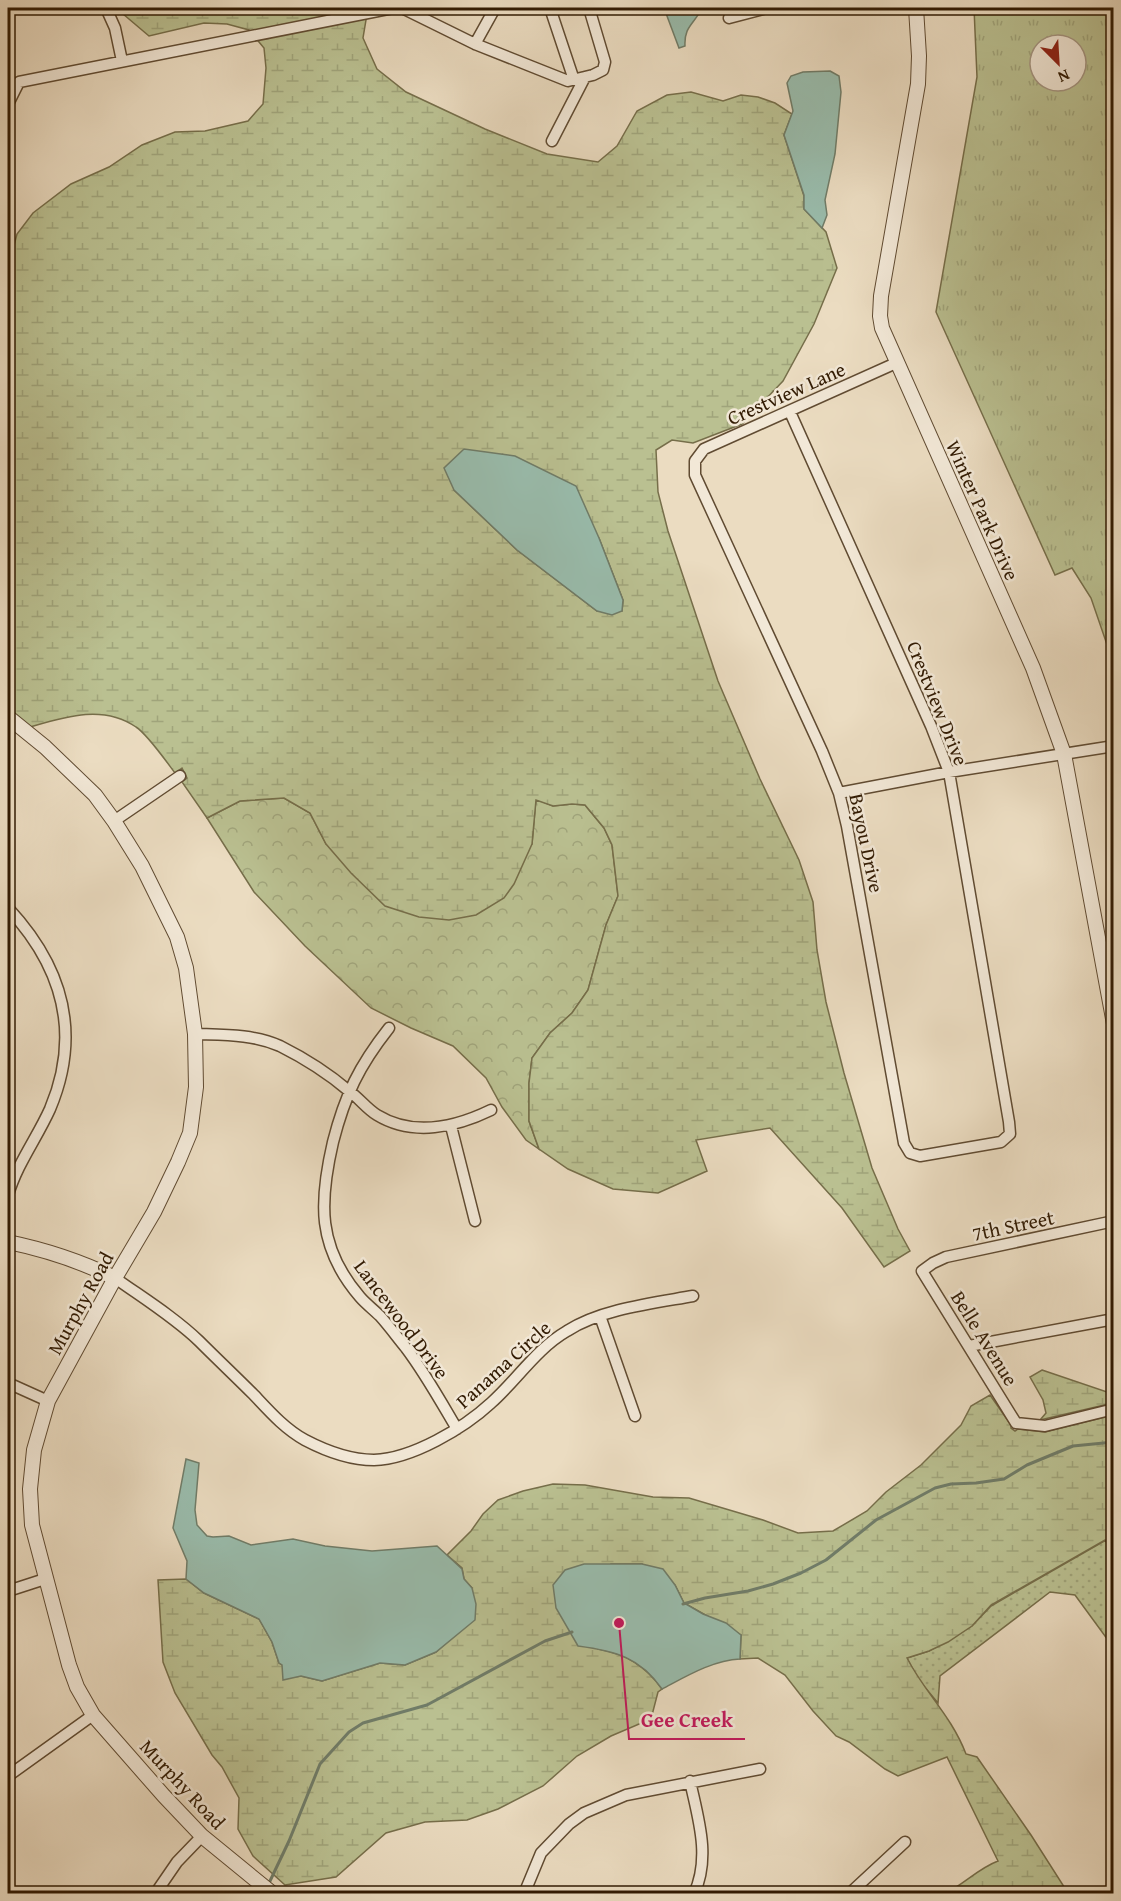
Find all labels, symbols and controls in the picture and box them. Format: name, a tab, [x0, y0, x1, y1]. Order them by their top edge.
north arrow	[1028, 33, 1088, 93]
text: N	[1054, 64, 1074, 90]
street label: Crestview Lane	[722, 354, 850, 432]
street label: Winter Park Drive	[939, 435, 1027, 585]
street label: Crestview Drive	[900, 637, 976, 769]
street label: Bayou Drive	[842, 791, 892, 895]
street label: 7th Street	[969, 1202, 1057, 1248]
street label: Murphy Road	[40, 1246, 120, 1360]
street label: Lancewood Drive	[347, 1253, 457, 1385]
street label: Belle Avenue	[944, 1285, 1026, 1391]
street label: Panama Circle	[449, 1313, 557, 1415]
callout: Gee Creek	[629, 1700, 745, 1739]
text: Gee Creek	[641, 1704, 734, 1735]
street label: Murphy Road	[134, 1733, 233, 1836]

